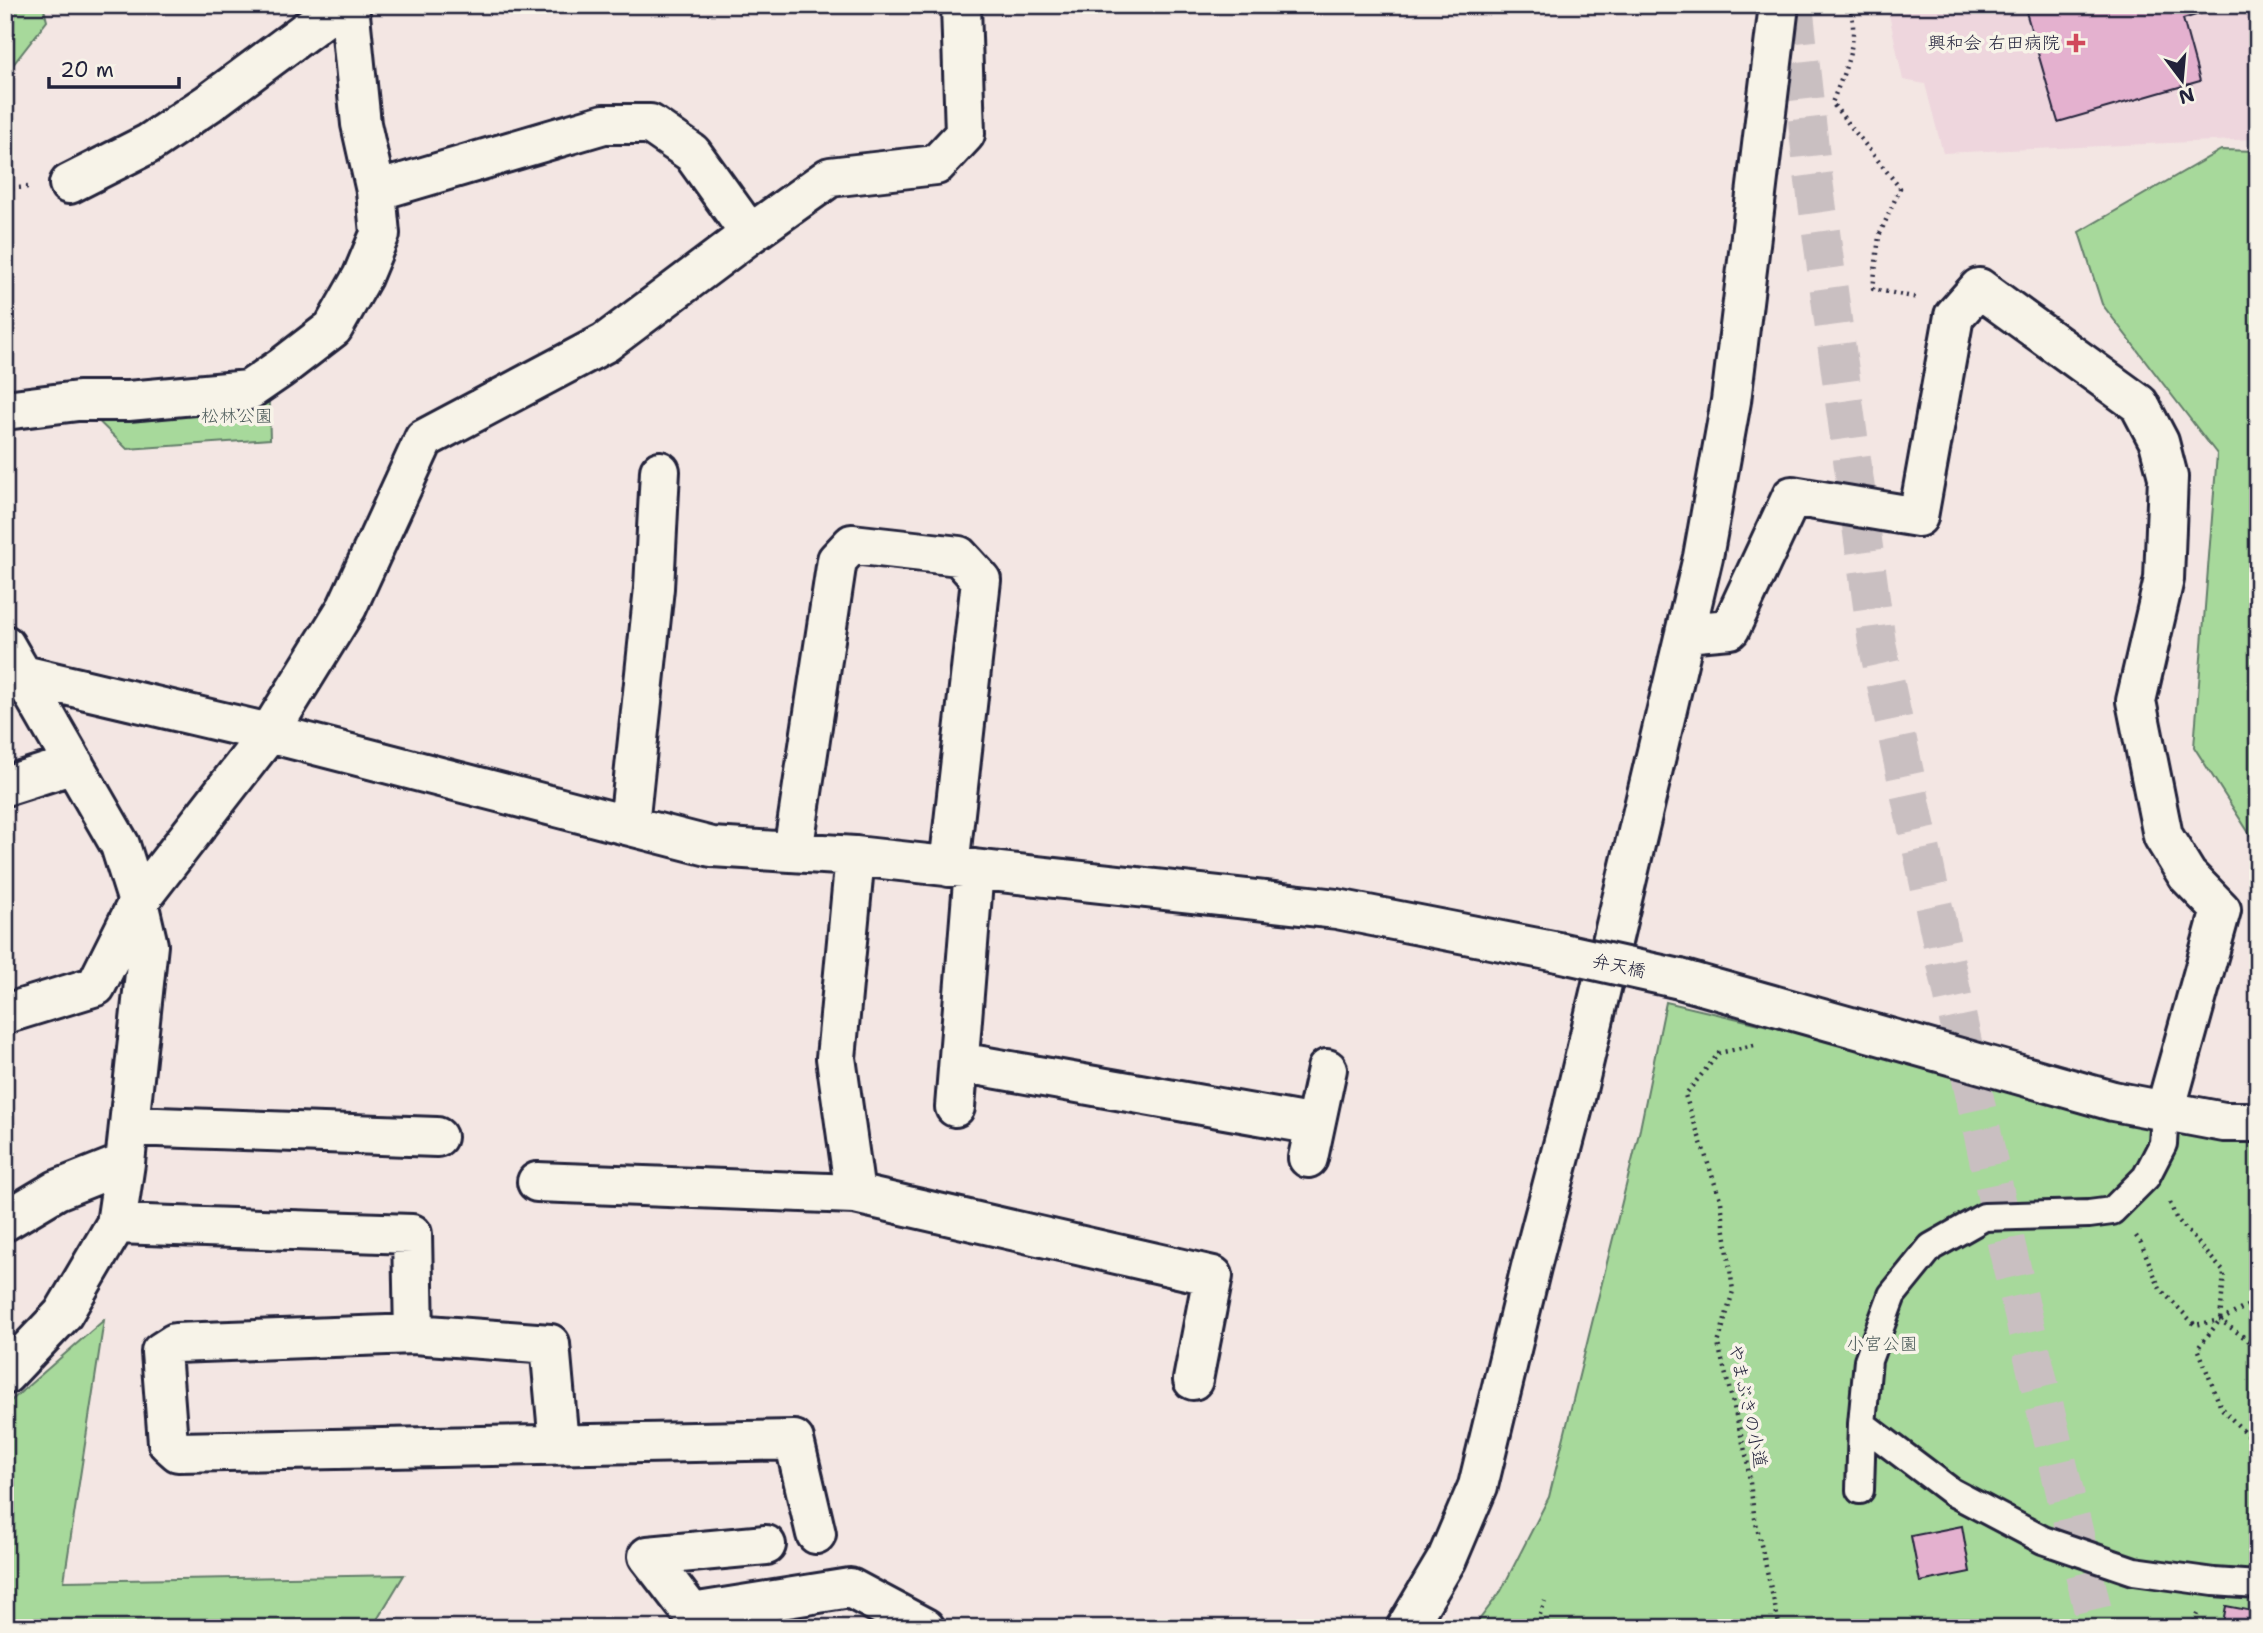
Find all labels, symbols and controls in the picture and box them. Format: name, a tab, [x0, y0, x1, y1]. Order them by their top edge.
place label: 興和会 右田病院	[1928, 31, 2060, 55]
marker: 興和会 右田病院	[2066, 33, 2086, 53]
scale bar	[49, 46, 178, 90]
north arrow	[2148, 46, 2218, 116]
text: 20 m	[60, 56, 114, 84]
text: N	[2176, 82, 2197, 110]
park label: 松林公園	[201, 404, 273, 428]
street label: 弁天橋	[1590, 949, 1648, 983]
park label: 小宮公園	[1846, 1332, 1918, 1356]
street label: やまぶきの小道	[1723, 1342, 1773, 1470]

